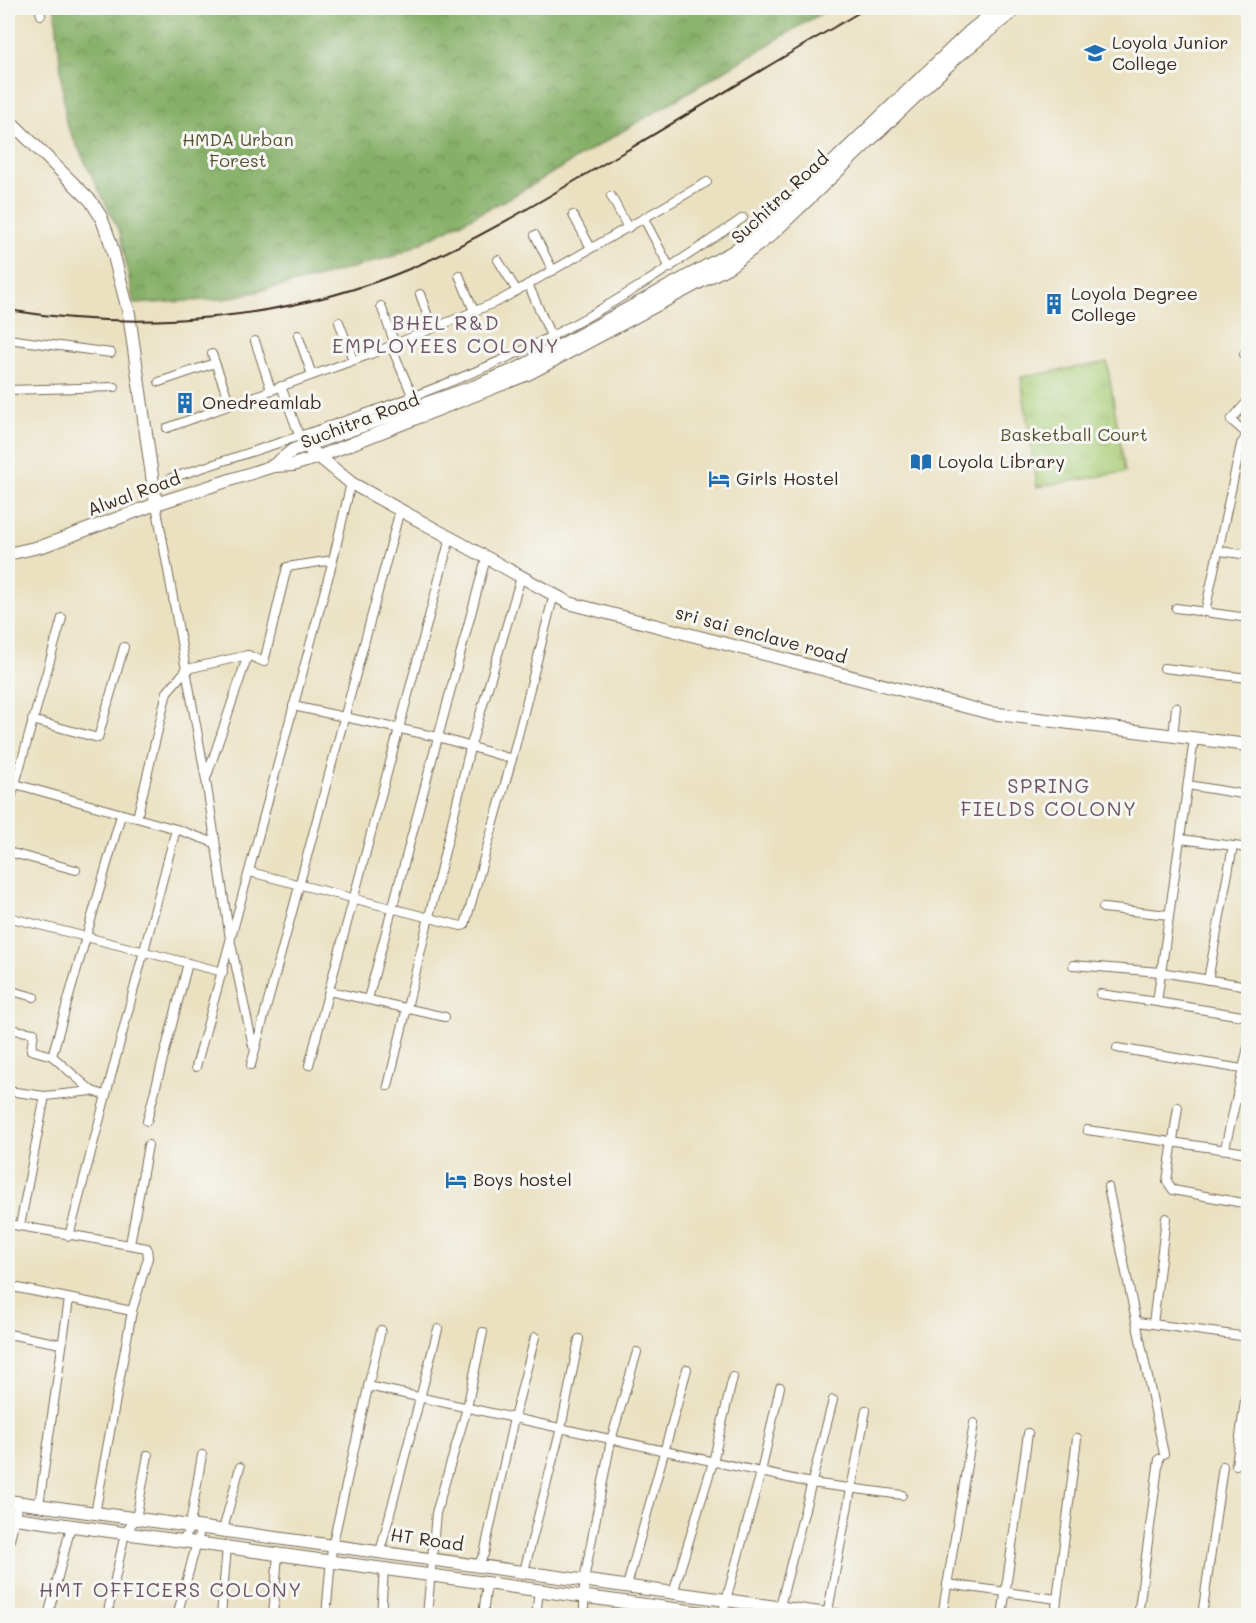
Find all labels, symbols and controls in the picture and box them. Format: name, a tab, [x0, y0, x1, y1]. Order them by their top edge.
place label: Loyola Junior College	[1112, 30, 1229, 75]
school or university icon: Loyola Junior College	[1083, 41, 1107, 65]
park label: HMDA Urban Forest	[182, 127, 294, 172]
street label: Suchitra Road	[725, 146, 833, 249]
place label: Loyola Degree College	[1071, 281, 1198, 326]
building icon: Loyola Degree College	[1042, 292, 1066, 316]
district label: BHEL R&D EMPLOYEES COLONY	[332, 309, 560, 358]
street label: Suchitra Road	[297, 386, 422, 454]
place label: Onedreamlab	[202, 390, 322, 414]
building icon: Onedreamlab	[173, 391, 197, 415]
park label: Basketball Court	[1000, 422, 1148, 446]
place label: Loyola Library	[938, 449, 1065, 473]
library icon: Loyola Library	[909, 450, 933, 474]
street label: Alwal Road	[84, 465, 183, 521]
place label: Girls Hostel	[736, 466, 839, 490]
hotel icon: Girls Hostel	[707, 467, 731, 491]
street label: sri sai enclave road	[673, 600, 850, 668]
district label: SPRING FIELDS COLONY	[960, 772, 1138, 821]
place label: Boys hostel	[473, 1167, 572, 1191]
hotel icon: Boys hostel	[444, 1168, 468, 1192]
street label: HT Road	[389, 1522, 465, 1556]
district label: HMT OFFICERS COLONY	[39, 1576, 303, 1602]

